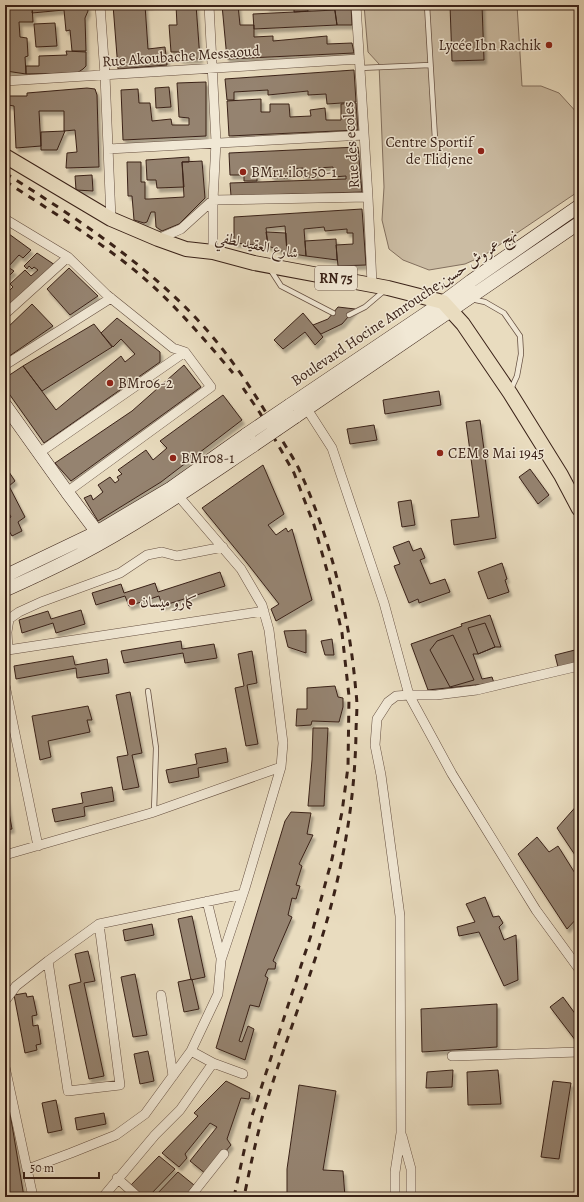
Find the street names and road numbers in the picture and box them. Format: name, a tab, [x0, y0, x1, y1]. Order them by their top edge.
street label: Rue Akoubache Messaoud	[101, 40, 262, 71]
street label: Rue des ecoles	[338, 101, 364, 189]
street label: Boulevard Hocine Amrouche;نهج عمروش حسين	[287, 224, 523, 394]
street label: شارع العقيد لطفي	[213, 226, 300, 267]
road number: RN 75	[315, 266, 357, 290]

